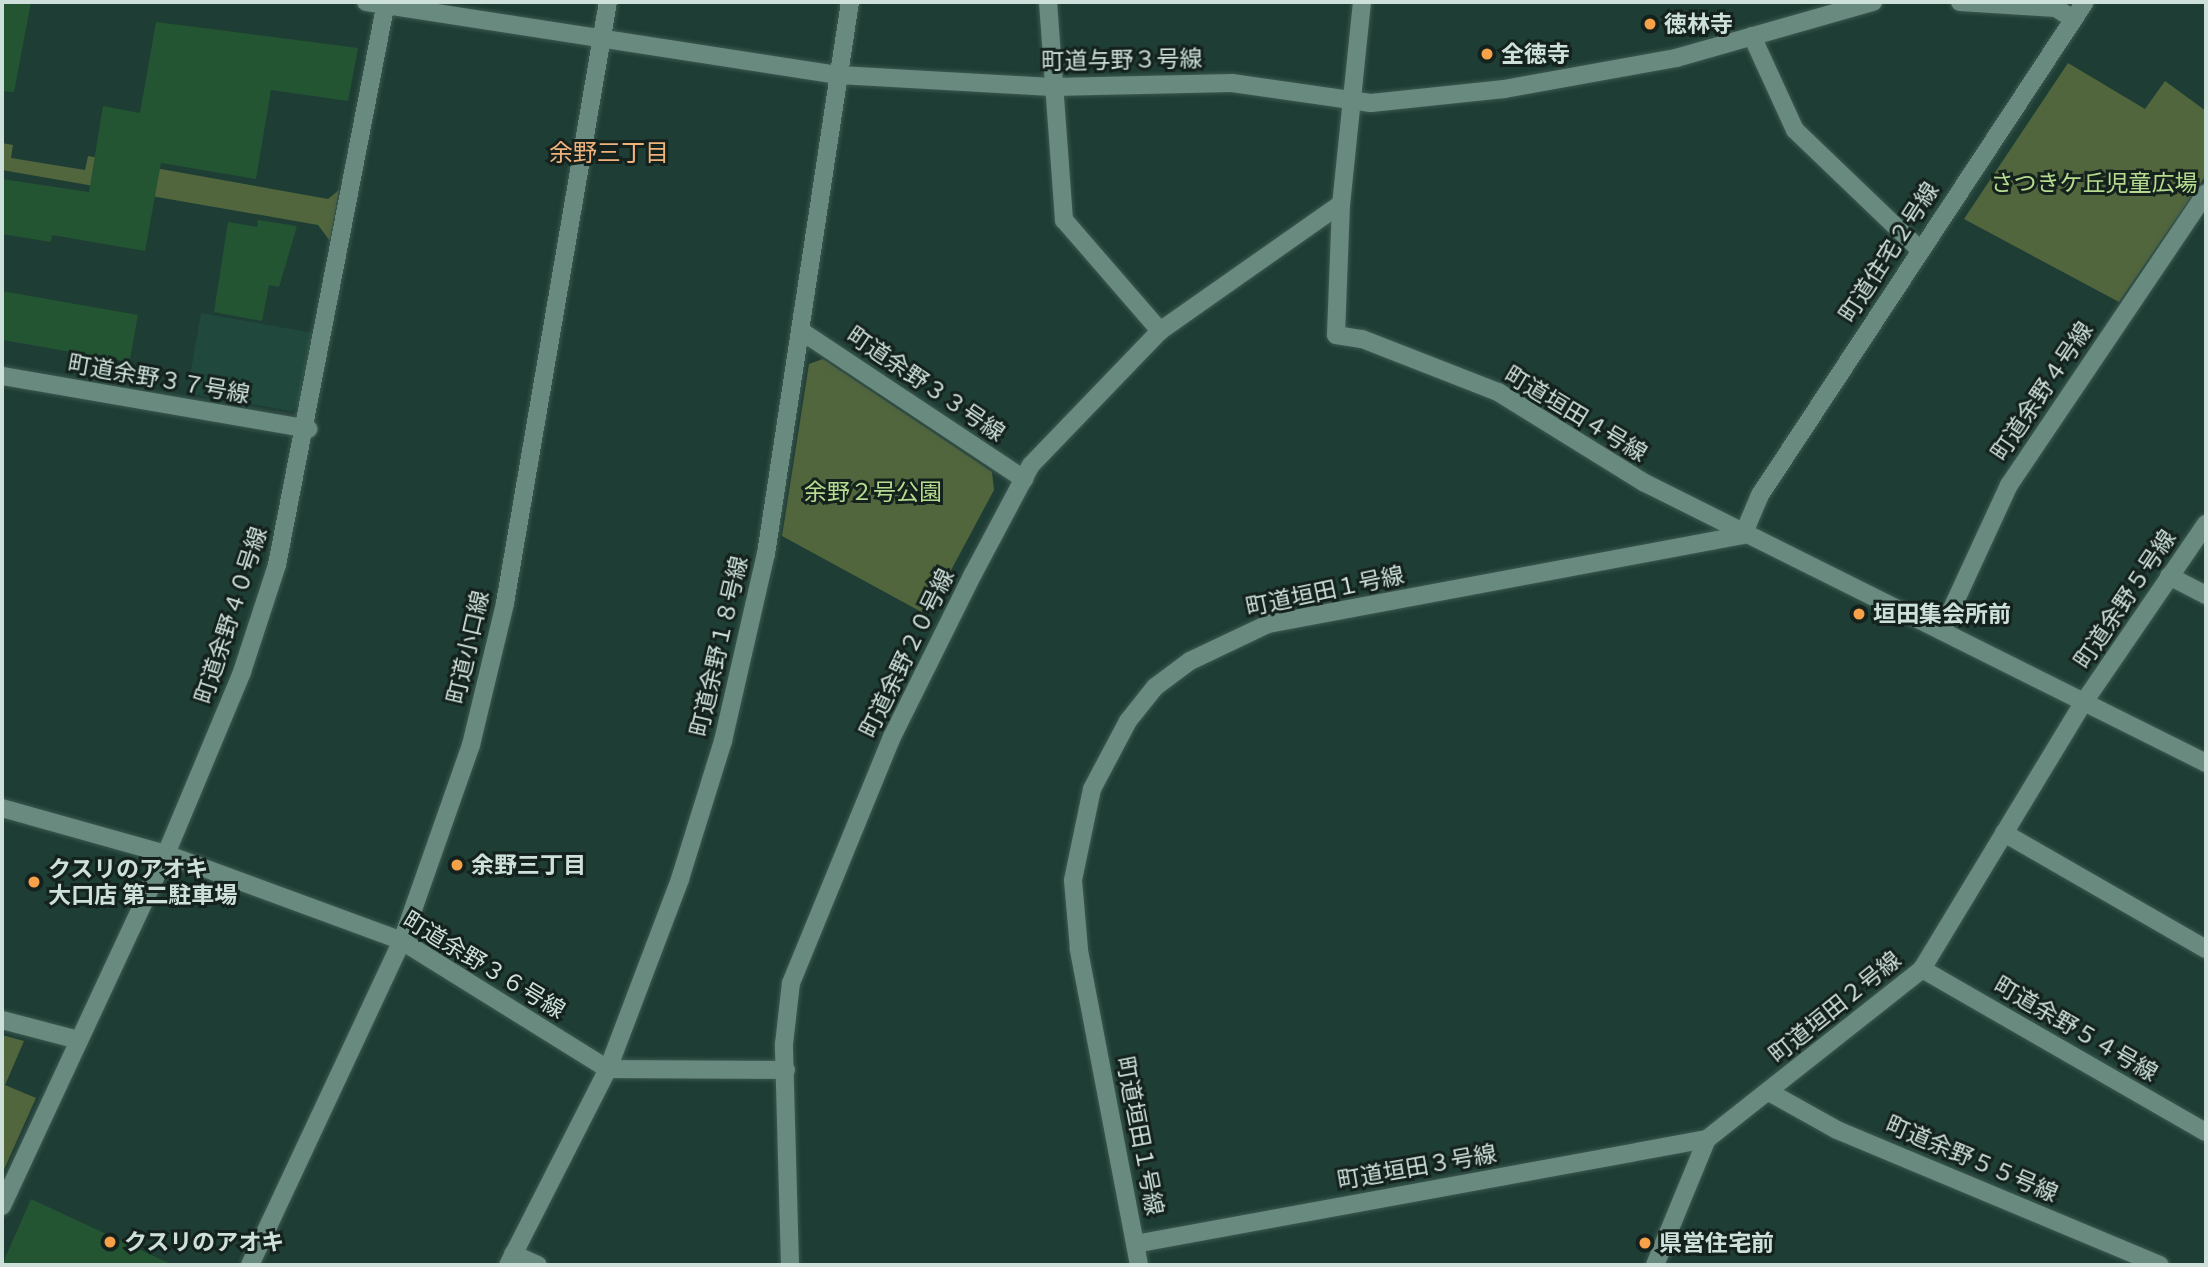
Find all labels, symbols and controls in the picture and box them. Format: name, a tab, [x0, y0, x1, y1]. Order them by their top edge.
place label: 徳林寺	[1664, 10, 1733, 38]
marker: 徳林寺	[1642, 16, 1658, 32]
place label: 全徳寺	[1501, 40, 1570, 68]
street label: 町道与野３号線	[1041, 45, 1203, 75]
marker: 全徳寺	[1479, 46, 1495, 62]
district label: 余野三丁目	[549, 139, 669, 167]
park label: さつきケ丘児童広場	[1991, 169, 2197, 197]
street label: 町道住宅２号線	[1834, 177, 1944, 327]
street label: 町道余野４号線	[1986, 317, 2098, 465]
street label: 町道余野３３号線	[842, 321, 1010, 447]
street label: 町道余野３７号線	[66, 349, 252, 409]
street label: 町道垣田４号線	[1500, 361, 1652, 467]
park label: 余野２号公園	[804, 478, 942, 506]
street label: 町道余野４０号線	[189, 523, 273, 707]
street label: 町道余野５号線	[2069, 525, 2181, 673]
street label: 町道余野１８号線	[685, 553, 753, 739]
street label: 町道垣田１号線	[1243, 561, 1407, 621]
street label: 町道余野２０号線	[854, 564, 960, 742]
street label: 町道小口線	[442, 588, 494, 706]
place label: 垣田集会所前	[1873, 600, 2011, 628]
marker: 垣田集会所前	[1851, 606, 1867, 622]
place label: 余野三丁目	[471, 851, 586, 879]
place label: クスリのアオキ 大口店 第二駐車場	[48, 855, 237, 909]
marker: 余野三丁目	[449, 857, 465, 873]
marker: クスリのアオキ 大口店 第二駐車場	[26, 874, 42, 890]
street label: 町道余野３６号線	[398, 906, 570, 1024]
street label: 町道垣田２号線	[1764, 946, 1906, 1068]
street label: 町道余野５４号線	[1989, 971, 2163, 1087]
street label: 町道垣田１号線	[1111, 1054, 1169, 1218]
street label: 町道余野５５号線	[1882, 1110, 2062, 1208]
street label: 町道垣田３号線	[1335, 1139, 1499, 1195]
place label: クスリのアオキ	[124, 1228, 285, 1256]
place label: 県営住宅前	[1659, 1229, 1774, 1257]
marker: クスリのアオキ	[102, 1234, 118, 1250]
marker: 県営住宅前	[1637, 1235, 1653, 1251]

